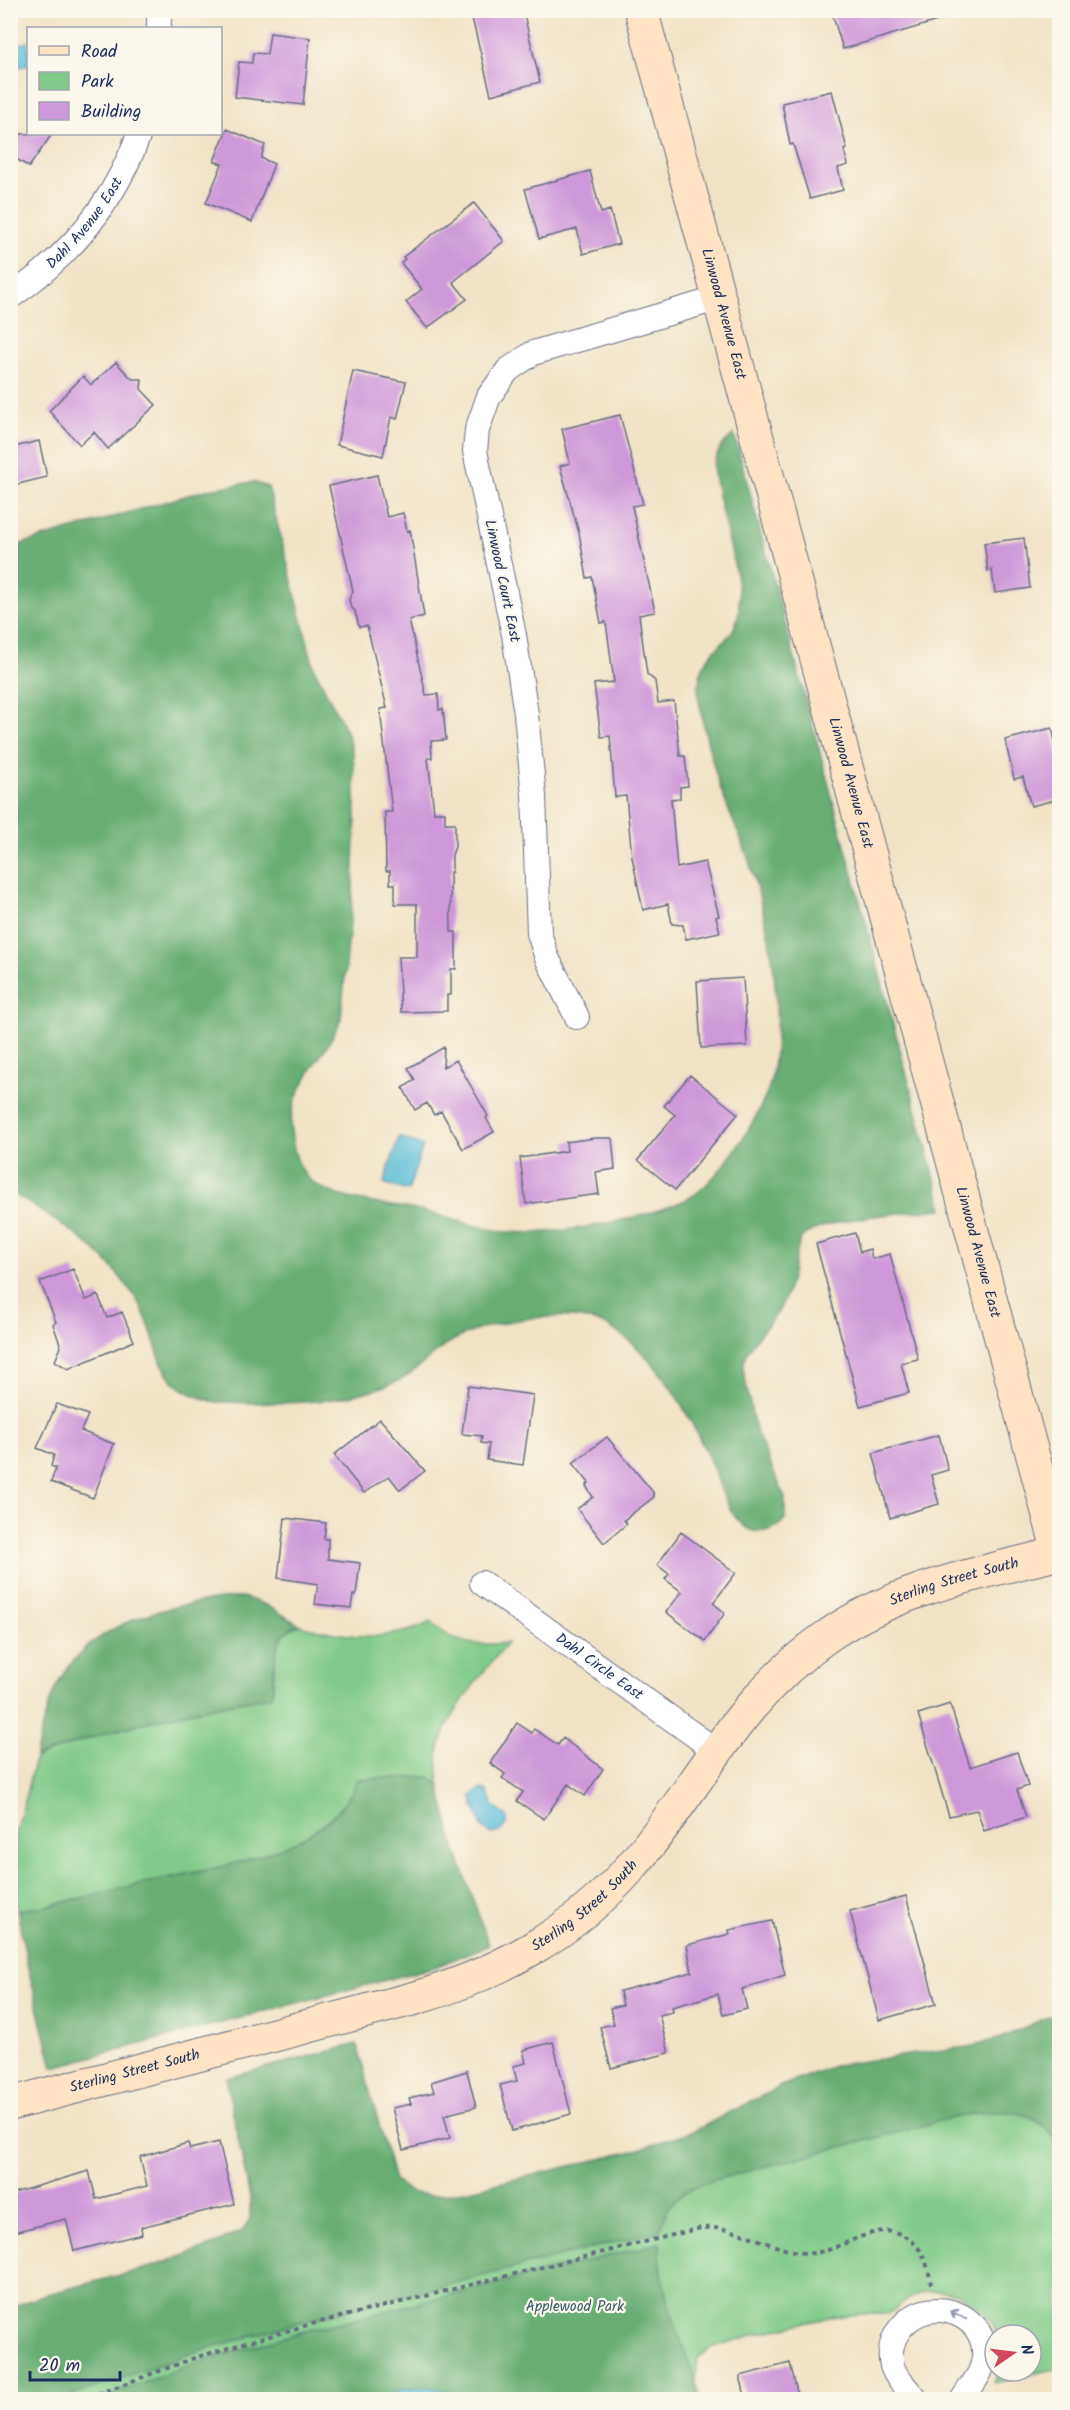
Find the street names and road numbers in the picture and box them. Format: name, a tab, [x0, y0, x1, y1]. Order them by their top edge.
street label: Dahl Avenue East	[41, 173, 130, 275]
street label: Linwood Avenue East	[694, 246, 753, 383]
street label: Linwood Court East	[477, 518, 527, 645]
street label: Linwood Avenue East	[821, 715, 880, 852]
street label: Linwood Avenue East	[948, 1184, 1007, 1321]
street label: Sterling Street South	[886, 1551, 1021, 1613]
street label: Dahl Circle East	[550, 1627, 648, 1707]
street label: Sterling Street South	[527, 1854, 644, 1958]
street label: Sterling Street South	[67, 2043, 203, 2100]

